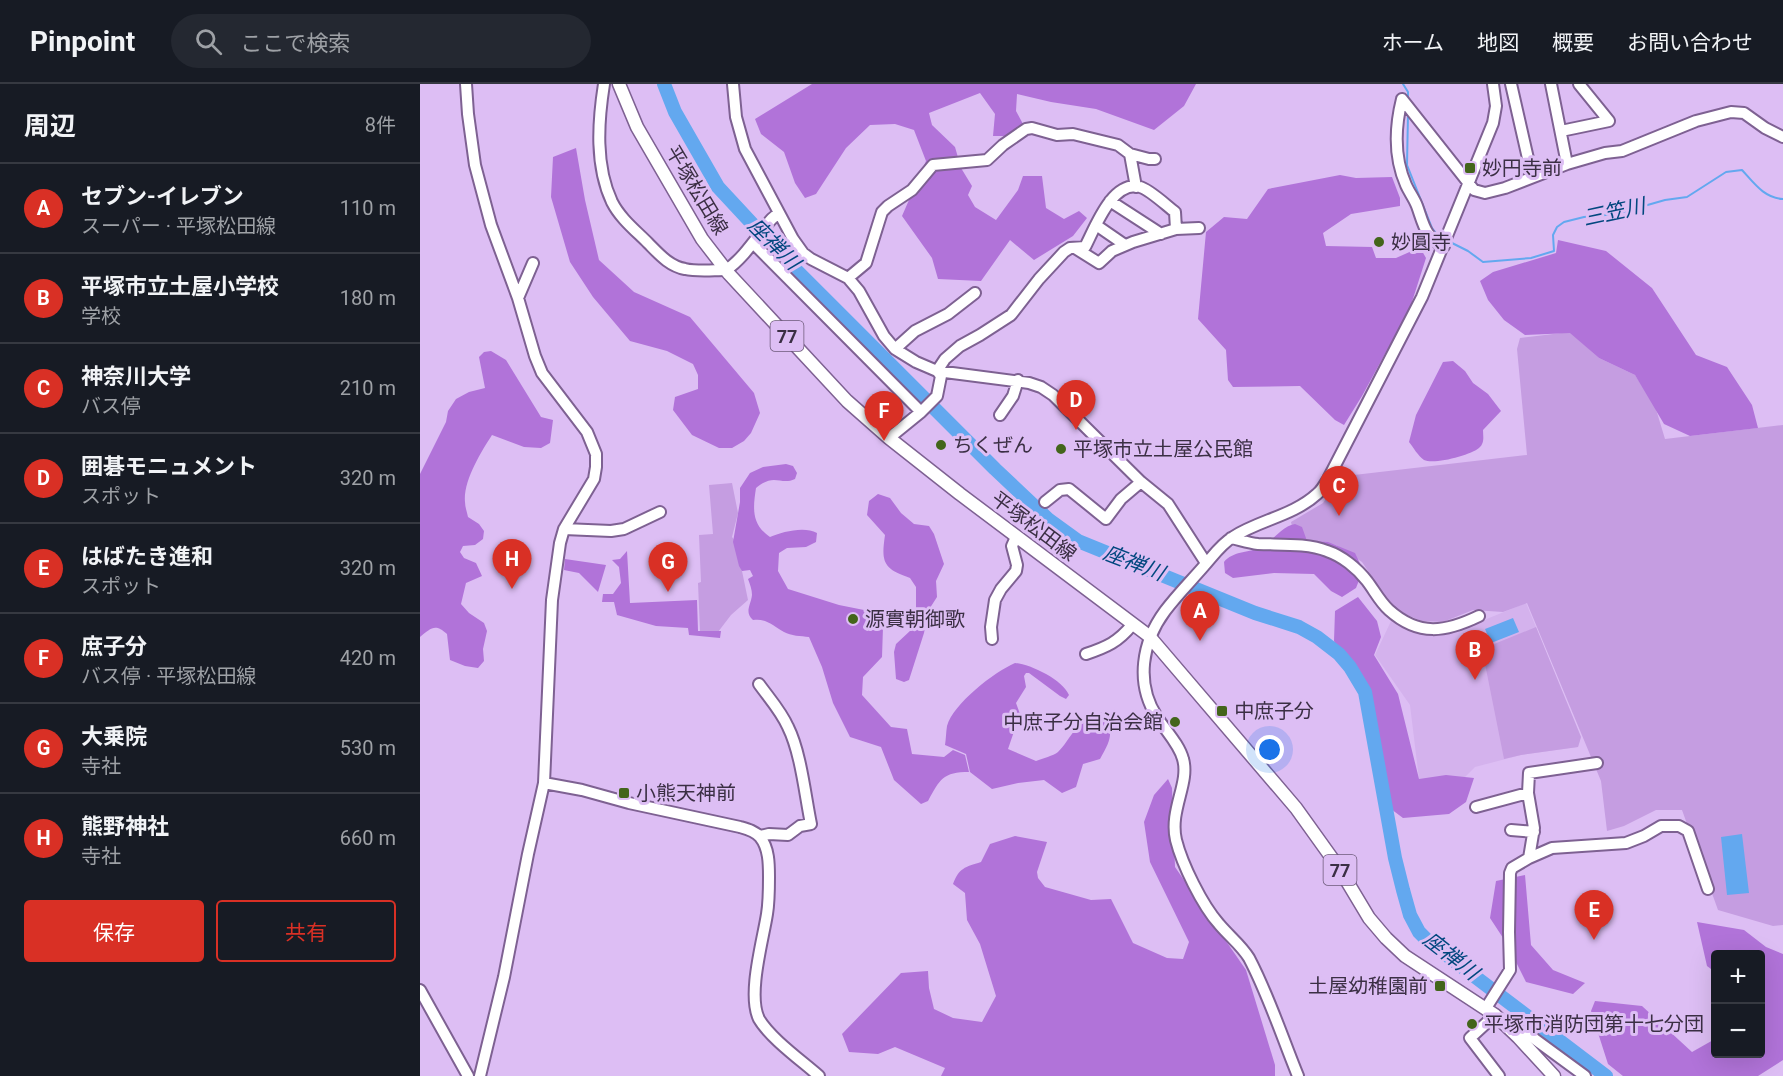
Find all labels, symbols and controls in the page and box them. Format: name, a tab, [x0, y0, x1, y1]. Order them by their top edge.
search box	[171, 14, 591, 68]
text: Pinpoint	[30, 25, 135, 58]
icon: search	[192, 25, 225, 58]
text: ここで検索	[240, 31, 350, 56]
text: ホーム	[1382, 31, 1444, 55]
text: 地図	[1477, 31, 1519, 55]
text: 概要	[1552, 31, 1594, 55]
text: お問い合わせ	[1627, 31, 1753, 55]
text: 周辺	[24, 111, 76, 141]
text: 8件	[365, 113, 396, 137]
street label: 平塚松田線	[661, 141, 733, 239]
place label: 妙円寺前	[1482, 156, 1562, 180]
marker: 妙円寺前	[1463, 161, 1477, 175]
text: セブン-イレブン	[81, 184, 244, 209]
water label: 三笠川	[1581, 193, 1649, 230]
text: A	[37, 196, 50, 220]
text: 110 m	[340, 196, 396, 220]
water label: 座禅川	[743, 213, 806, 276]
text: スーパー · 平塚松田線	[81, 214, 276, 238]
place label: 妙圓寺	[1391, 230, 1451, 254]
marker: 妙圓寺	[1372, 235, 1386, 249]
text: 平塚市立土屋小学校	[81, 274, 279, 299]
text: B	[37, 286, 50, 310]
text: 180 m	[340, 286, 396, 310]
text: 学校	[81, 304, 121, 328]
road number: 77	[770, 321, 804, 351]
text: 神奈川大学	[81, 364, 191, 389]
text: C	[37, 376, 50, 400]
text: 210 m	[340, 376, 396, 400]
pin: D	[1056, 380, 1096, 430]
pin: F	[864, 392, 904, 441]
text: バス停	[81, 394, 141, 418]
place label: ちくぜん	[953, 433, 1033, 457]
place label: 平塚市立土屋公民館	[1073, 437, 1253, 461]
marker: ちくぜん	[934, 438, 948, 452]
marker: 平塚市立土屋公民館	[1054, 442, 1068, 456]
text: 囲碁モニュメント	[81, 454, 257, 479]
text: D	[37, 466, 50, 490]
text: 320 m	[340, 466, 396, 490]
pin: C	[1320, 466, 1358, 516]
text: スポット	[81, 484, 161, 508]
street label: 平塚松田線	[987, 486, 1081, 566]
pin: H	[492, 540, 532, 589]
water label: 座禅川	[1100, 541, 1170, 586]
pin: G	[648, 542, 688, 592]
text: はばたき進和	[81, 544, 213, 569]
text: E	[38, 556, 49, 580]
text: 320 m	[340, 556, 396, 580]
text: スポット	[81, 574, 161, 598]
pin: A	[1180, 592, 1220, 641]
place label: 源實朝御歌	[865, 607, 965, 631]
marker: 源實朝御歌	[846, 612, 860, 626]
pin: B	[1456, 630, 1494, 680]
text: 庶子分	[81, 634, 147, 659]
text: F	[38, 646, 49, 670]
text: 420 m	[340, 646, 396, 670]
text: バス停 · 平塚松田線	[81, 664, 256, 688]
place label: 中庶子分	[1234, 699, 1314, 723]
marker: 中庶子分	[1215, 704, 1229, 718]
place label: 中庶子分自治会館	[1003, 710, 1163, 734]
marker: 中庶子分自治会館	[1168, 715, 1182, 729]
text: 大乗院	[81, 724, 147, 749]
your location	[1255, 735, 1284, 764]
text: G	[37, 736, 50, 760]
text: 530 m	[340, 736, 396, 760]
text: 寺社	[81, 754, 121, 778]
place label: 小熊天神前	[636, 781, 736, 805]
marker: 小熊天神前	[617, 786, 631, 800]
text: 熊野神社	[81, 814, 169, 839]
text: H	[36, 826, 51, 850]
text: 660 m	[340, 826, 396, 850]
text: 寺社	[81, 844, 121, 868]
road number: 77	[1324, 855, 1356, 885]
pin: E	[1574, 890, 1614, 940]
button: 保存	[24, 900, 204, 962]
button: 共有	[216, 900, 396, 962]
water label: 座禅川	[1419, 927, 1485, 986]
map controls	[1711, 950, 1765, 1058]
button: +	[1711, 950, 1765, 1004]
place label: 土屋幼稚園前	[1308, 974, 1428, 998]
marker: 土屋幼稚園前	[1433, 979, 1447, 993]
button: −	[1711, 1004, 1765, 1058]
place label: 平塚市消防団第十七分団	[1484, 1012, 1704, 1036]
marker: 平塚市消防団第十七分団	[1465, 1017, 1479, 1031]

